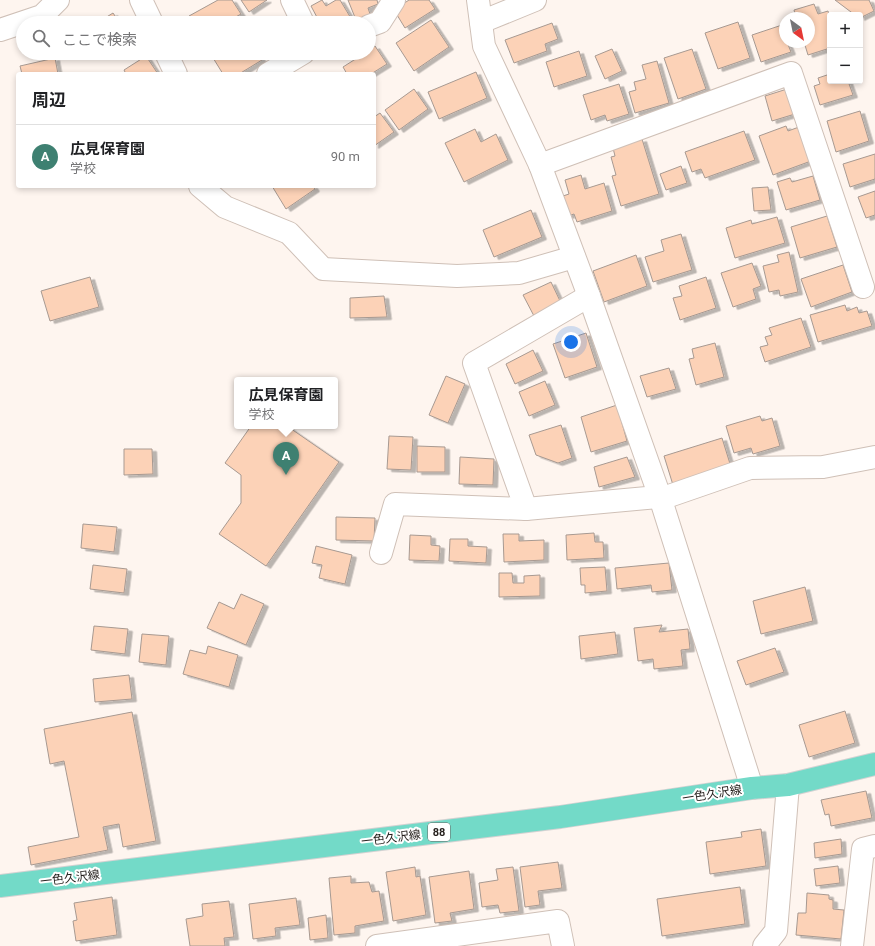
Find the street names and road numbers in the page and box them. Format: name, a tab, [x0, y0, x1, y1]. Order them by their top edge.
street label: 一色久沢線	[681, 782, 743, 806]
road number: 88	[428, 823, 450, 841]
street label: 一色久沢線	[360, 827, 422, 849]
street label: 一色久沢線	[39, 867, 101, 889]

